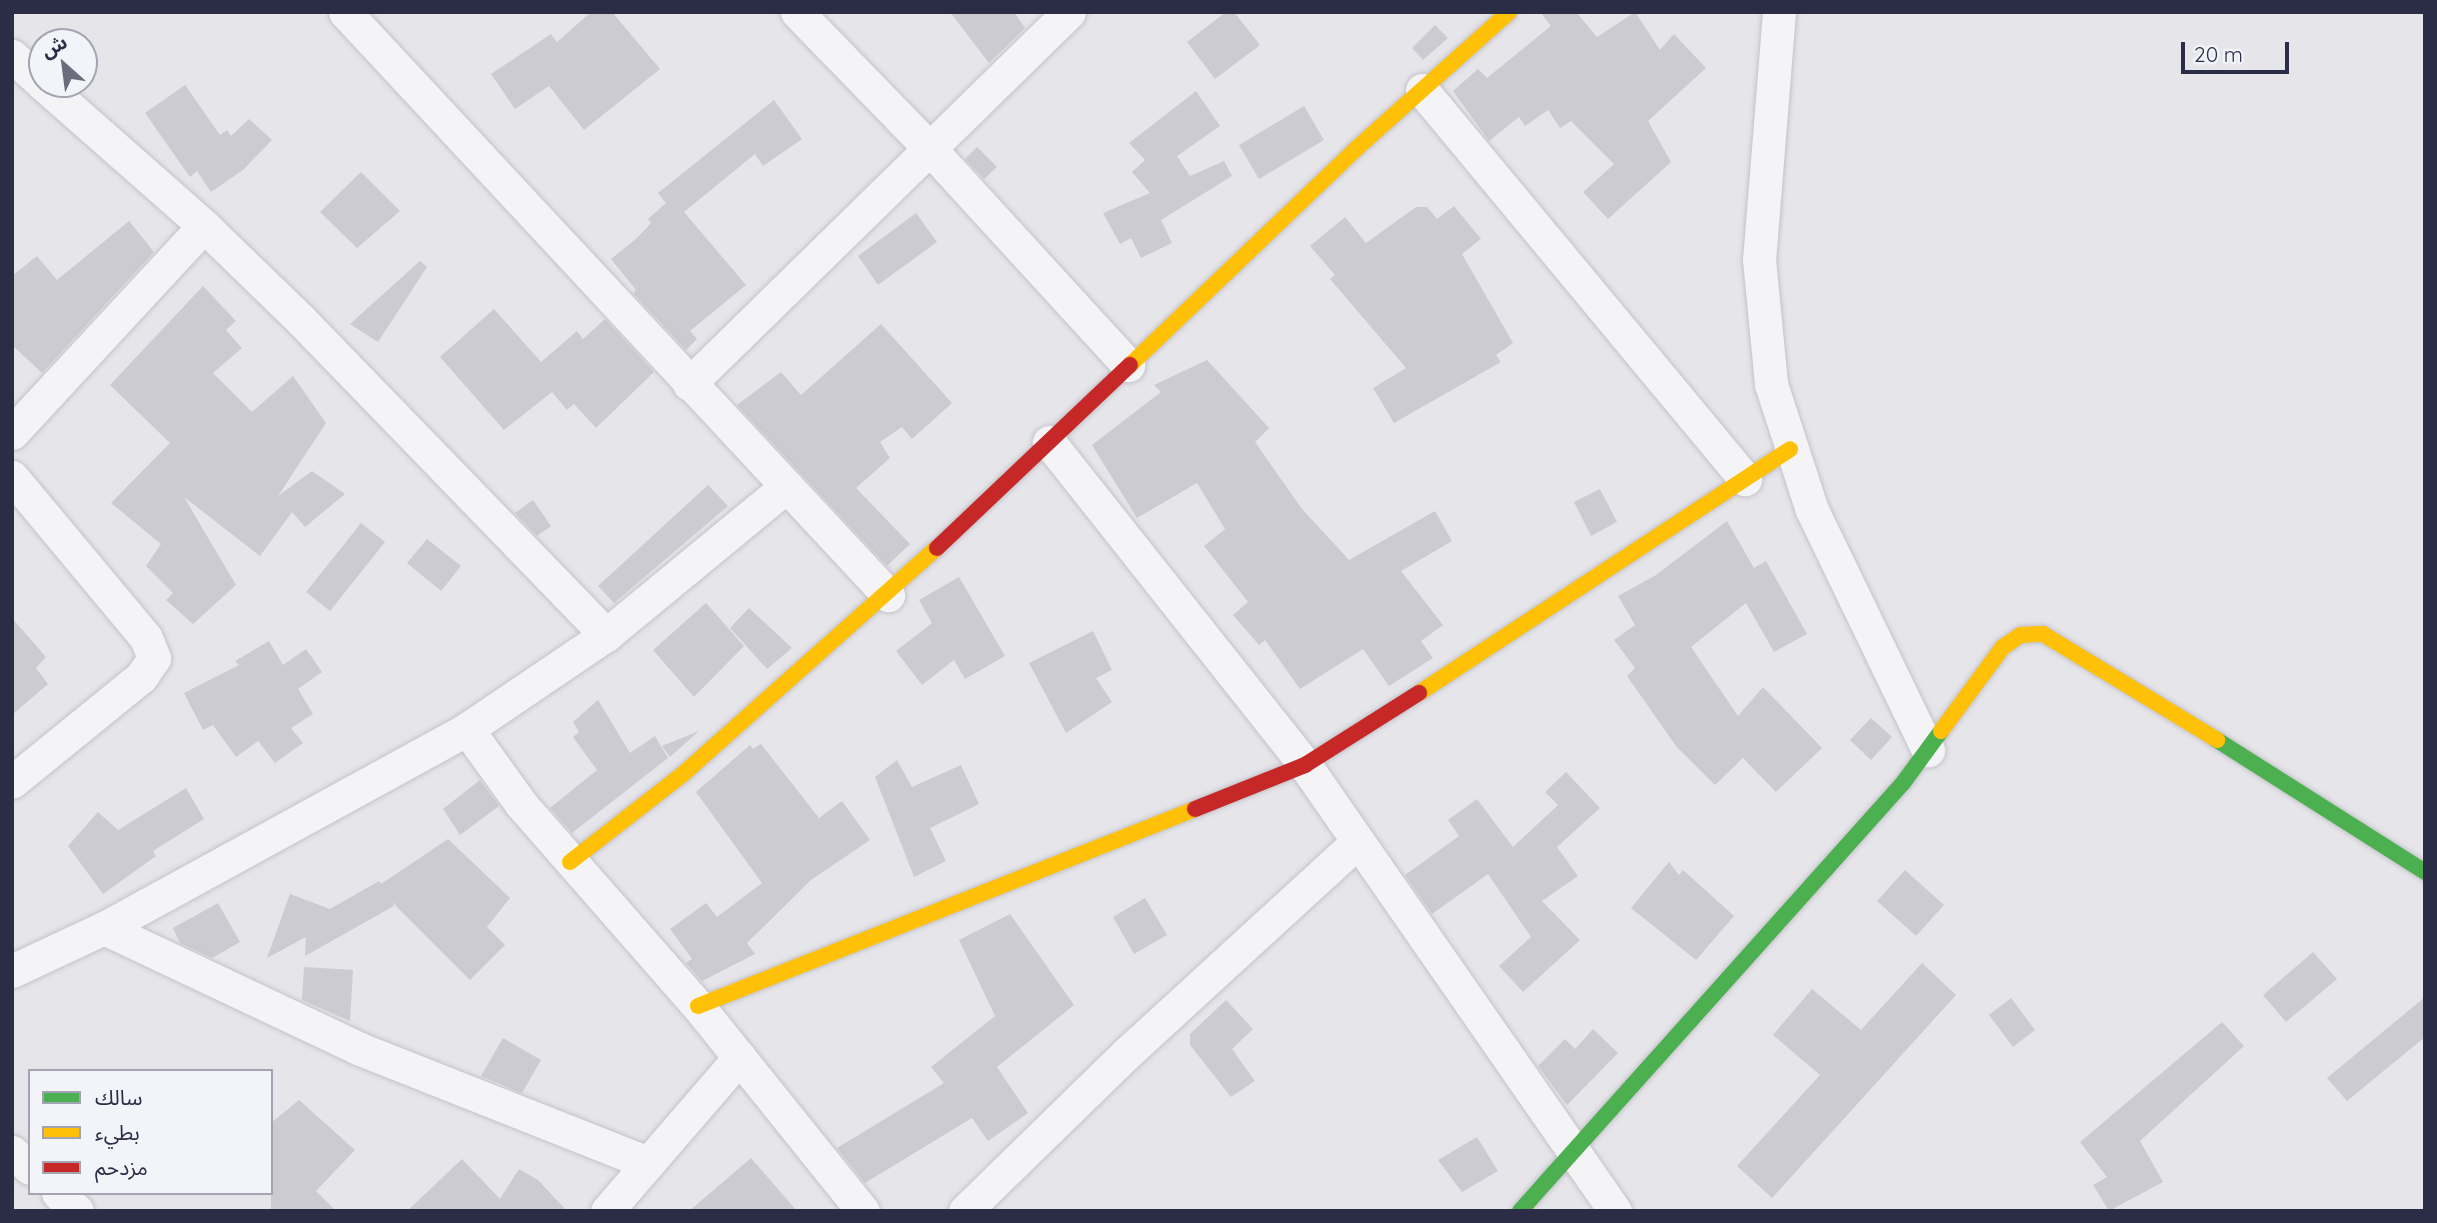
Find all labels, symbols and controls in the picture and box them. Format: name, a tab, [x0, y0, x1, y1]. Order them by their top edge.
north arrow	[28, 28, 98, 98]
scale bar	[2185, 28, 2294, 72]
text: ش	[37, 30, 71, 63]
text: 20 m	[2194, 41, 2243, 67]
legend	[28, 1069, 273, 1195]
text: سالك	[95, 1084, 142, 1110]
text: بطيء	[95, 1119, 140, 1145]
text: مزدحم	[95, 1154, 148, 1180]

